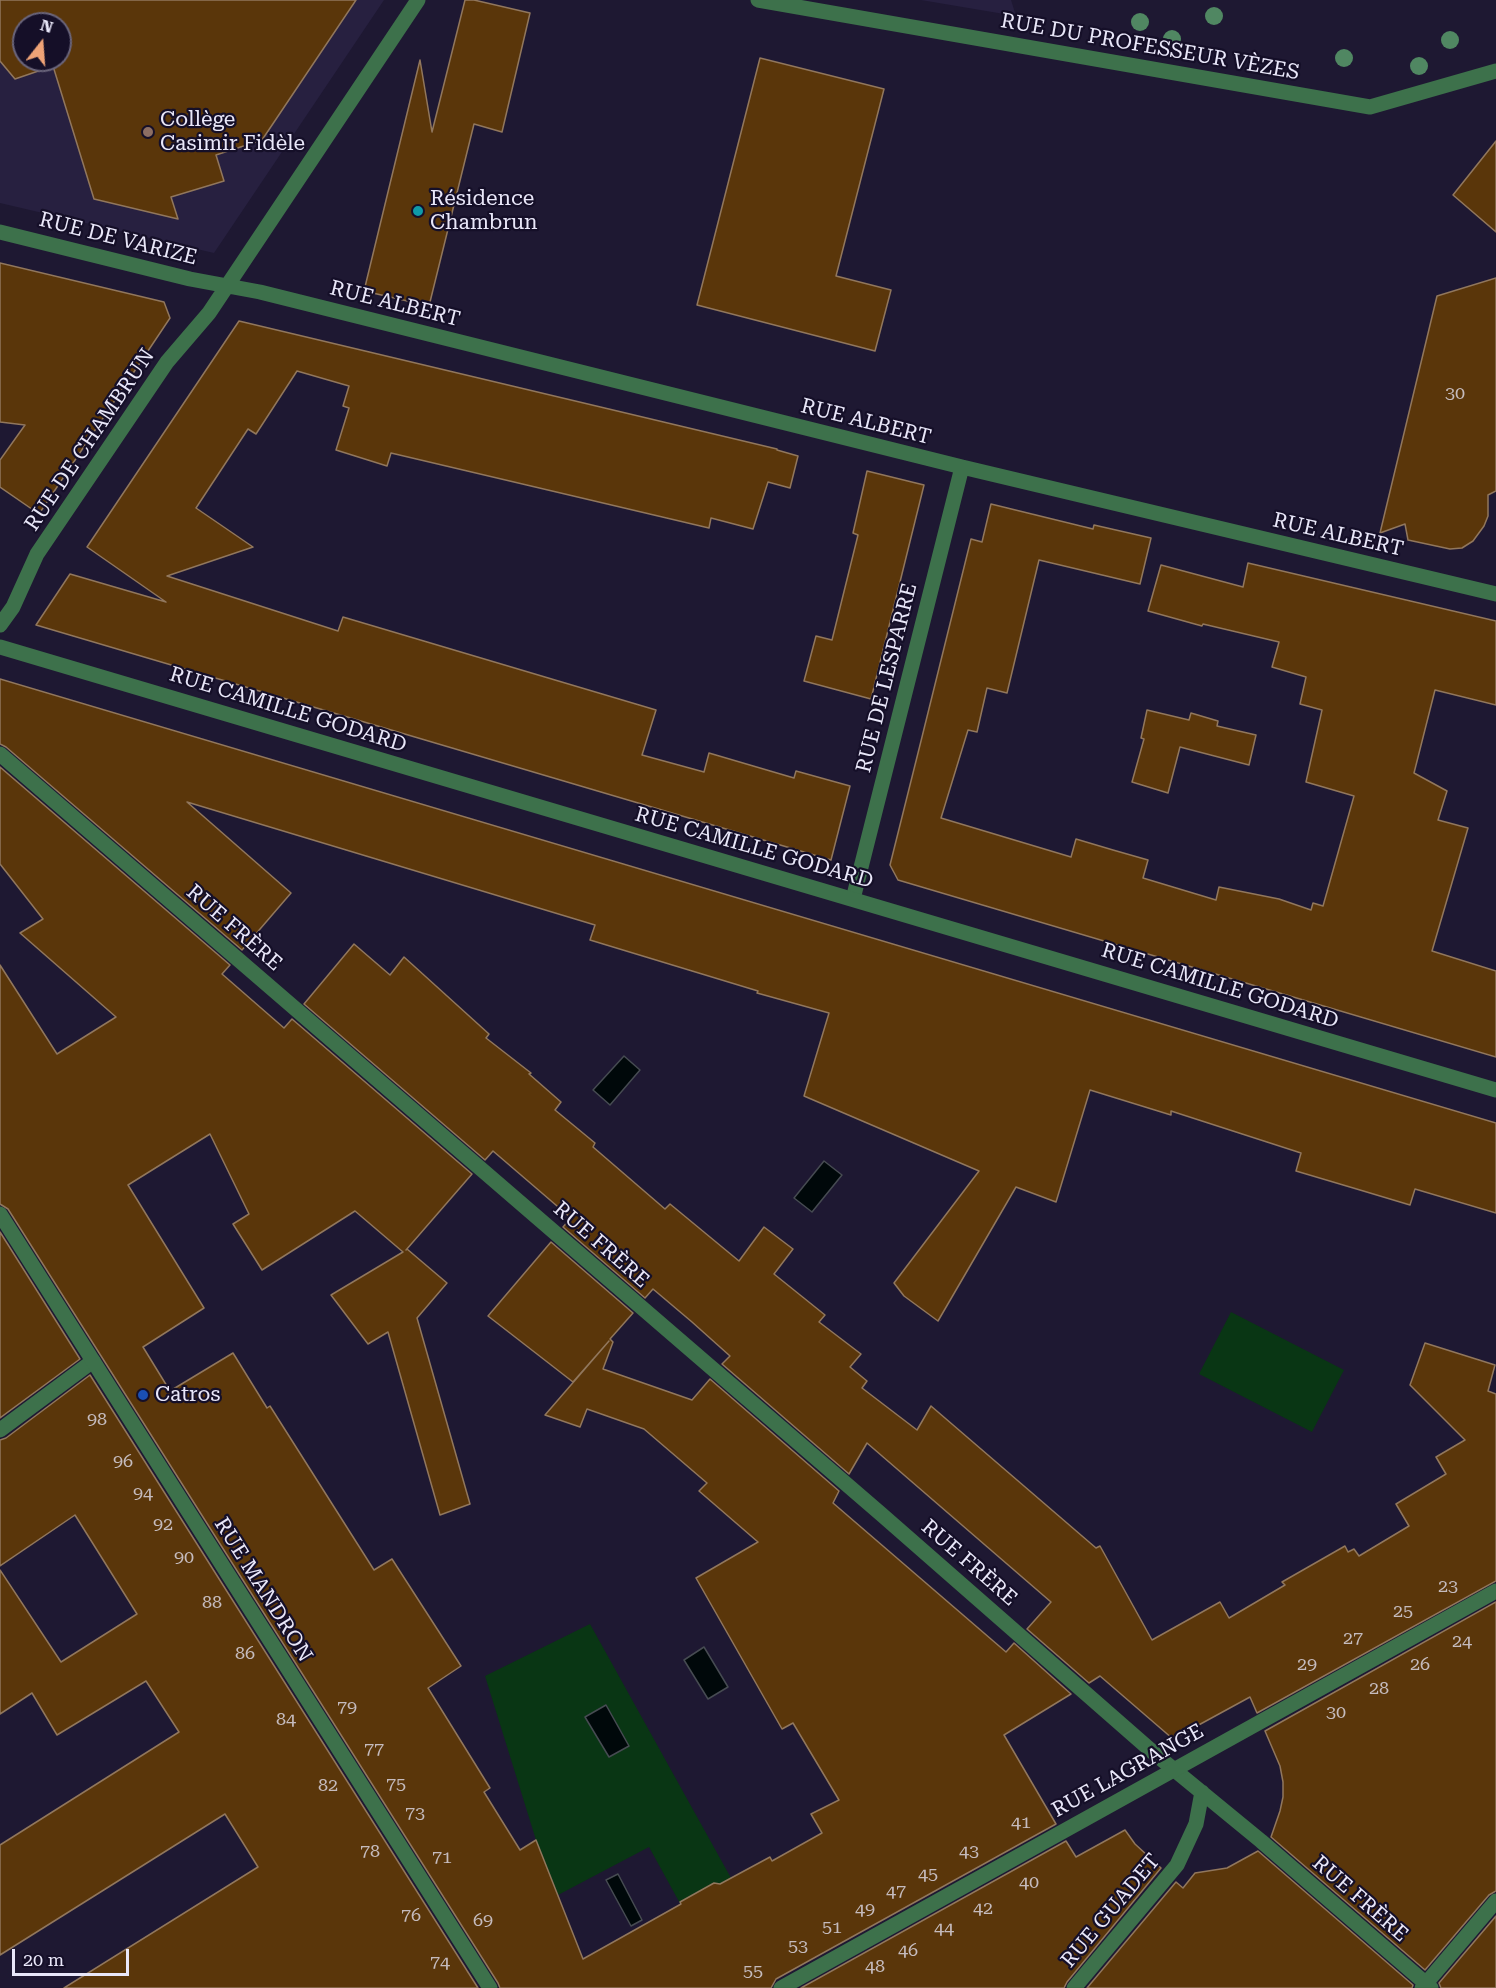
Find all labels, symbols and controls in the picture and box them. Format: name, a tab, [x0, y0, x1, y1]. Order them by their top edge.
street label: RUE DU PROFESSEUR VÈZES	[999, 8, 1301, 86]
north arrow	[12, 12, 72, 72]
text: N	[38, 15, 55, 37]
place label: Collège Casimir Fidèle	[160, 107, 305, 157]
marker: Collège Casimir Fidèle	[141, 125, 155, 139]
place label: Résidence Chambrun	[430, 186, 538, 236]
marker: Résidence Chambrun	[411, 204, 425, 218]
street label: RUE DE VARIZE	[36, 207, 200, 271]
street label: RUE ALBERT	[327, 276, 463, 332]
street label: RUE DE CHAMBRUN	[20, 344, 160, 536]
house number: 30	[1445, 383, 1465, 405]
street label: RUE ALBERT	[798, 394, 934, 450]
street label: RUE ALBERT	[1270, 508, 1406, 562]
street label: RUE DE LESPARRE	[851, 581, 923, 775]
street label: RUE CAMILLE GODARD	[166, 662, 410, 758]
street label: RUE CAMILLE GODARD	[632, 802, 876, 894]
street label: RUE FRÈRE	[181, 880, 287, 976]
street label: RUE CAMILLE GODARD	[1098, 938, 1342, 1034]
street label: RUE FRÈRE	[548, 1197, 654, 1293]
place label: Catros	[155, 1382, 220, 1408]
marker: Catros	[136, 1388, 150, 1402]
house number: 98	[87, 1409, 107, 1431]
house number: 96	[113, 1451, 133, 1473]
house number: 94	[133, 1483, 153, 1505]
street label: RUE MANDRON	[208, 1513, 318, 1667]
house number: 92	[153, 1514, 173, 1536]
street label: RUE FRÈRE	[916, 1515, 1022, 1611]
house number: 90	[174, 1547, 194, 1569]
house number: 23	[1438, 1576, 1458, 1598]
house number: 88	[202, 1592, 222, 1614]
house number: 25	[1393, 1601, 1413, 1623]
house number: 27	[1343, 1628, 1363, 1650]
house number: 24	[1452, 1631, 1472, 1653]
house number: 86	[235, 1643, 255, 1665]
house number: 29	[1297, 1654, 1317, 1676]
house number: 26	[1410, 1654, 1430, 1676]
house number: 28	[1369, 1678, 1389, 1700]
house number: 79	[337, 1697, 357, 1719]
house number: 30	[1326, 1702, 1346, 1724]
house number: 84	[276, 1709, 296, 1731]
street label: RUE LAGRANGE	[1048, 1719, 1208, 1823]
house number: 77	[364, 1739, 384, 1761]
house number: 75	[386, 1774, 406, 1796]
house number: 82	[318, 1775, 338, 1797]
house number: 73	[405, 1803, 425, 1825]
house number: 41	[1011, 1812, 1031, 1834]
house number: 78	[360, 1841, 380, 1863]
house number: 43	[959, 1841, 979, 1863]
house number: 71	[432, 1847, 452, 1869]
street label: RUE GUADET	[1056, 1849, 1166, 1973]
street label: RUE FRÈRE	[1307, 1851, 1413, 1947]
house number: 45	[918, 1864, 938, 1886]
house number: 40	[1019, 1872, 1039, 1894]
house number: 47	[886, 1881, 906, 1903]
house number: 42	[973, 1898, 993, 1920]
house number: 49	[855, 1899, 875, 1921]
house number: 76	[401, 1905, 421, 1927]
house number: 69	[473, 1910, 493, 1932]
house number: 51	[822, 1917, 842, 1939]
house number: 44	[934, 1918, 954, 1940]
house number: 53	[788, 1936, 808, 1958]
scale bar	[15, 1937, 132, 1975]
house number: 46	[898, 1940, 918, 1962]
text: 20 m	[23, 1949, 64, 1970]
house number: 74	[430, 1952, 450, 1974]
house number: 48	[865, 1956, 885, 1978]
house number: 55	[743, 1961, 763, 1983]

